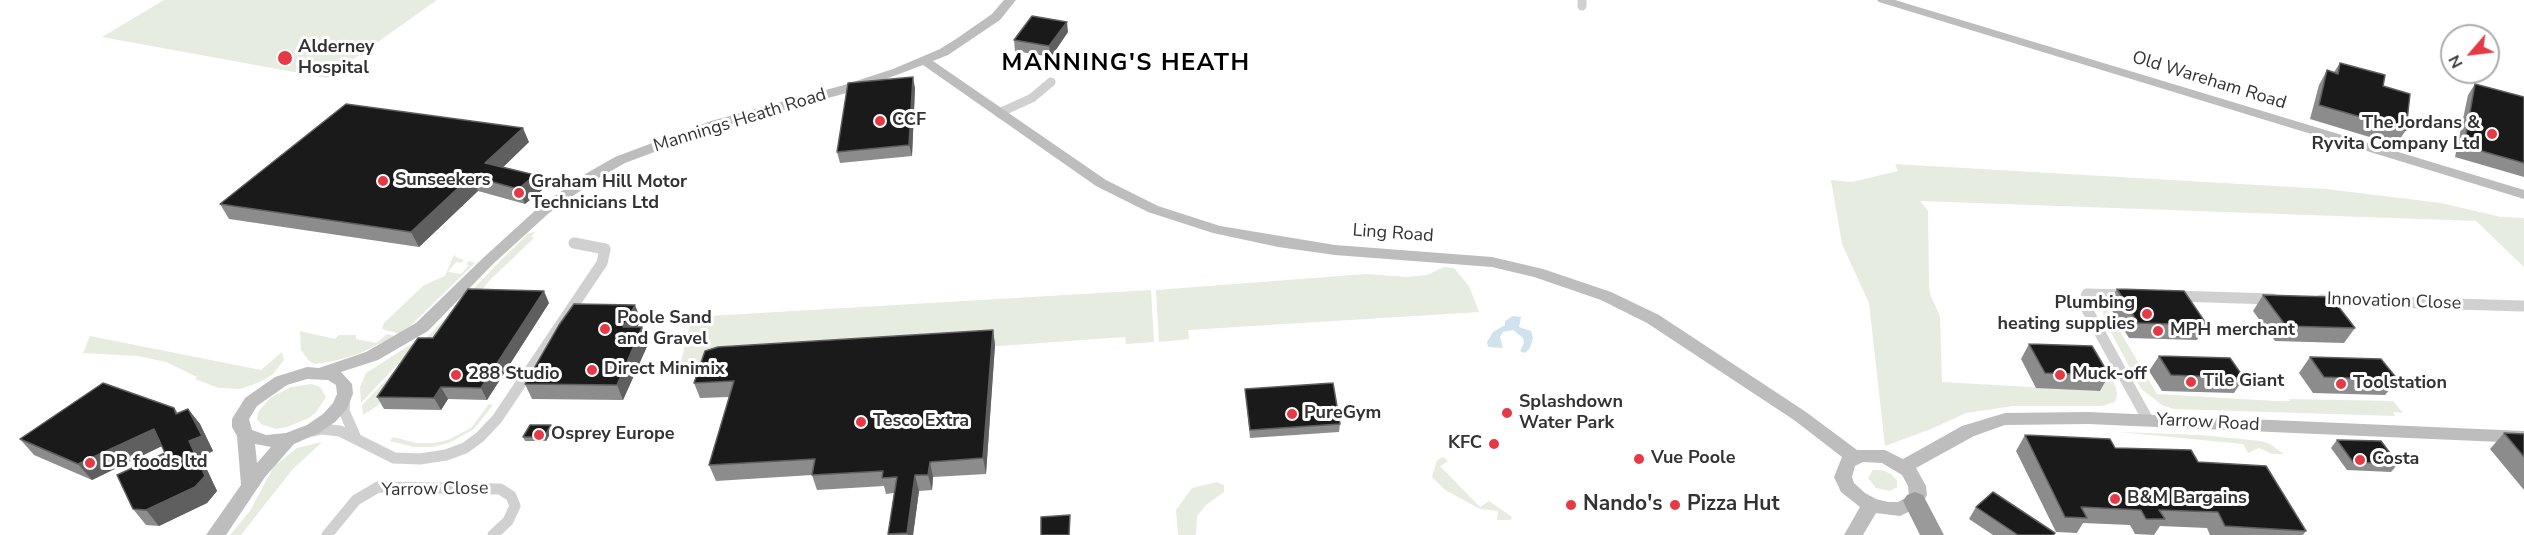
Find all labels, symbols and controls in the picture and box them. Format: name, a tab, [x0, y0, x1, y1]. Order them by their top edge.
north arrow	[2440, 24, 2500, 84]
place label: Alderney Hospital	[298, 37, 374, 80]
street label: Old Wareham Road	[2129, 47, 2289, 115]
marker: Alderney Hospital	[276, 49, 294, 67]
district label: MANNING'S HEATH	[1002, 50, 1250, 78]
text: N	[2443, 51, 2468, 72]
street label: Mannings Heath Road	[651, 84, 829, 158]
place label: CCF	[892, 110, 926, 132]
place label: The Jordans & Ryvita Company Ltd	[2311, 113, 2480, 156]
marker: CCF	[873, 114, 887, 128]
marker: The Jordans & Ryvita Company Ltd	[2485, 127, 2499, 141]
place label: Sunseekers	[395, 170, 491, 192]
place label: Graham Hill Motor Technicians Ltd	[531, 172, 687, 214]
marker: Sunseekers	[376, 174, 390, 188]
marker: Graham Hill Motor Technicians Ltd	[512, 186, 526, 200]
street label: Ling Road	[1352, 220, 1434, 248]
street label: Innovation Close	[2326, 289, 2462, 315]
place label: Plumbing heating supplies	[1997, 293, 2135, 336]
marker: Plumbing heating supplies	[2140, 307, 2154, 321]
place label: Poole Sand and Gravel	[617, 308, 712, 350]
place label: MPH merchant	[2170, 320, 2295, 342]
marker: Poole Sand and Gravel	[598, 322, 612, 336]
marker: MPH merchant	[2151, 324, 2165, 338]
place label: Direct Minimix	[604, 359, 725, 381]
marker: Direct Minimix	[585, 363, 599, 377]
place label: 288 Studio	[468, 364, 560, 386]
place label: Muck-off	[2072, 364, 2147, 386]
marker: 288 Studio	[449, 368, 463, 382]
marker: Muck-off	[2053, 368, 2067, 382]
place label: Tile Giant	[2203, 371, 2284, 393]
place label: Toolstation	[2353, 373, 2447, 395]
marker: Tile Giant	[2184, 375, 2198, 389]
marker: Toolstation	[2334, 377, 2348, 391]
place label: Splashdown Water Park	[1519, 392, 1623, 434]
place label: PureGym	[1304, 403, 1381, 425]
marker: Splashdown Water Park	[1500, 406, 1514, 420]
marker: PureGym	[1285, 407, 1299, 421]
street label: Yarrow Road	[2156, 410, 2260, 436]
place label: Tesco Extra	[873, 411, 969, 433]
marker: Tesco Extra	[854, 415, 868, 429]
place label: Osprey Europe	[551, 424, 675, 446]
marker: Osprey Europe	[532, 428, 546, 442]
place label: KFC	[1448, 433, 1482, 455]
marker: KFC	[1487, 437, 1501, 451]
place label: Vue Poole	[1651, 448, 1735, 470]
place label: Costa	[2372, 449, 2419, 471]
place label: DB foods ltd	[102, 452, 208, 474]
marker: Vue Poole	[1632, 452, 1646, 466]
marker: Costa	[2353, 453, 2367, 467]
marker: DB foods ltd	[83, 456, 97, 470]
street label: Yarrow Close	[381, 478, 489, 502]
place label: B&M Bargains	[2127, 488, 2247, 510]
place label: Nando's	[1583, 492, 1663, 518]
place label: Pizza Hut	[1687, 492, 1779, 518]
marker: B&M Bargains	[2108, 492, 2122, 506]
marker: Nando's	[1564, 498, 1578, 512]
marker: Pizza Hut	[1668, 498, 1682, 512]

